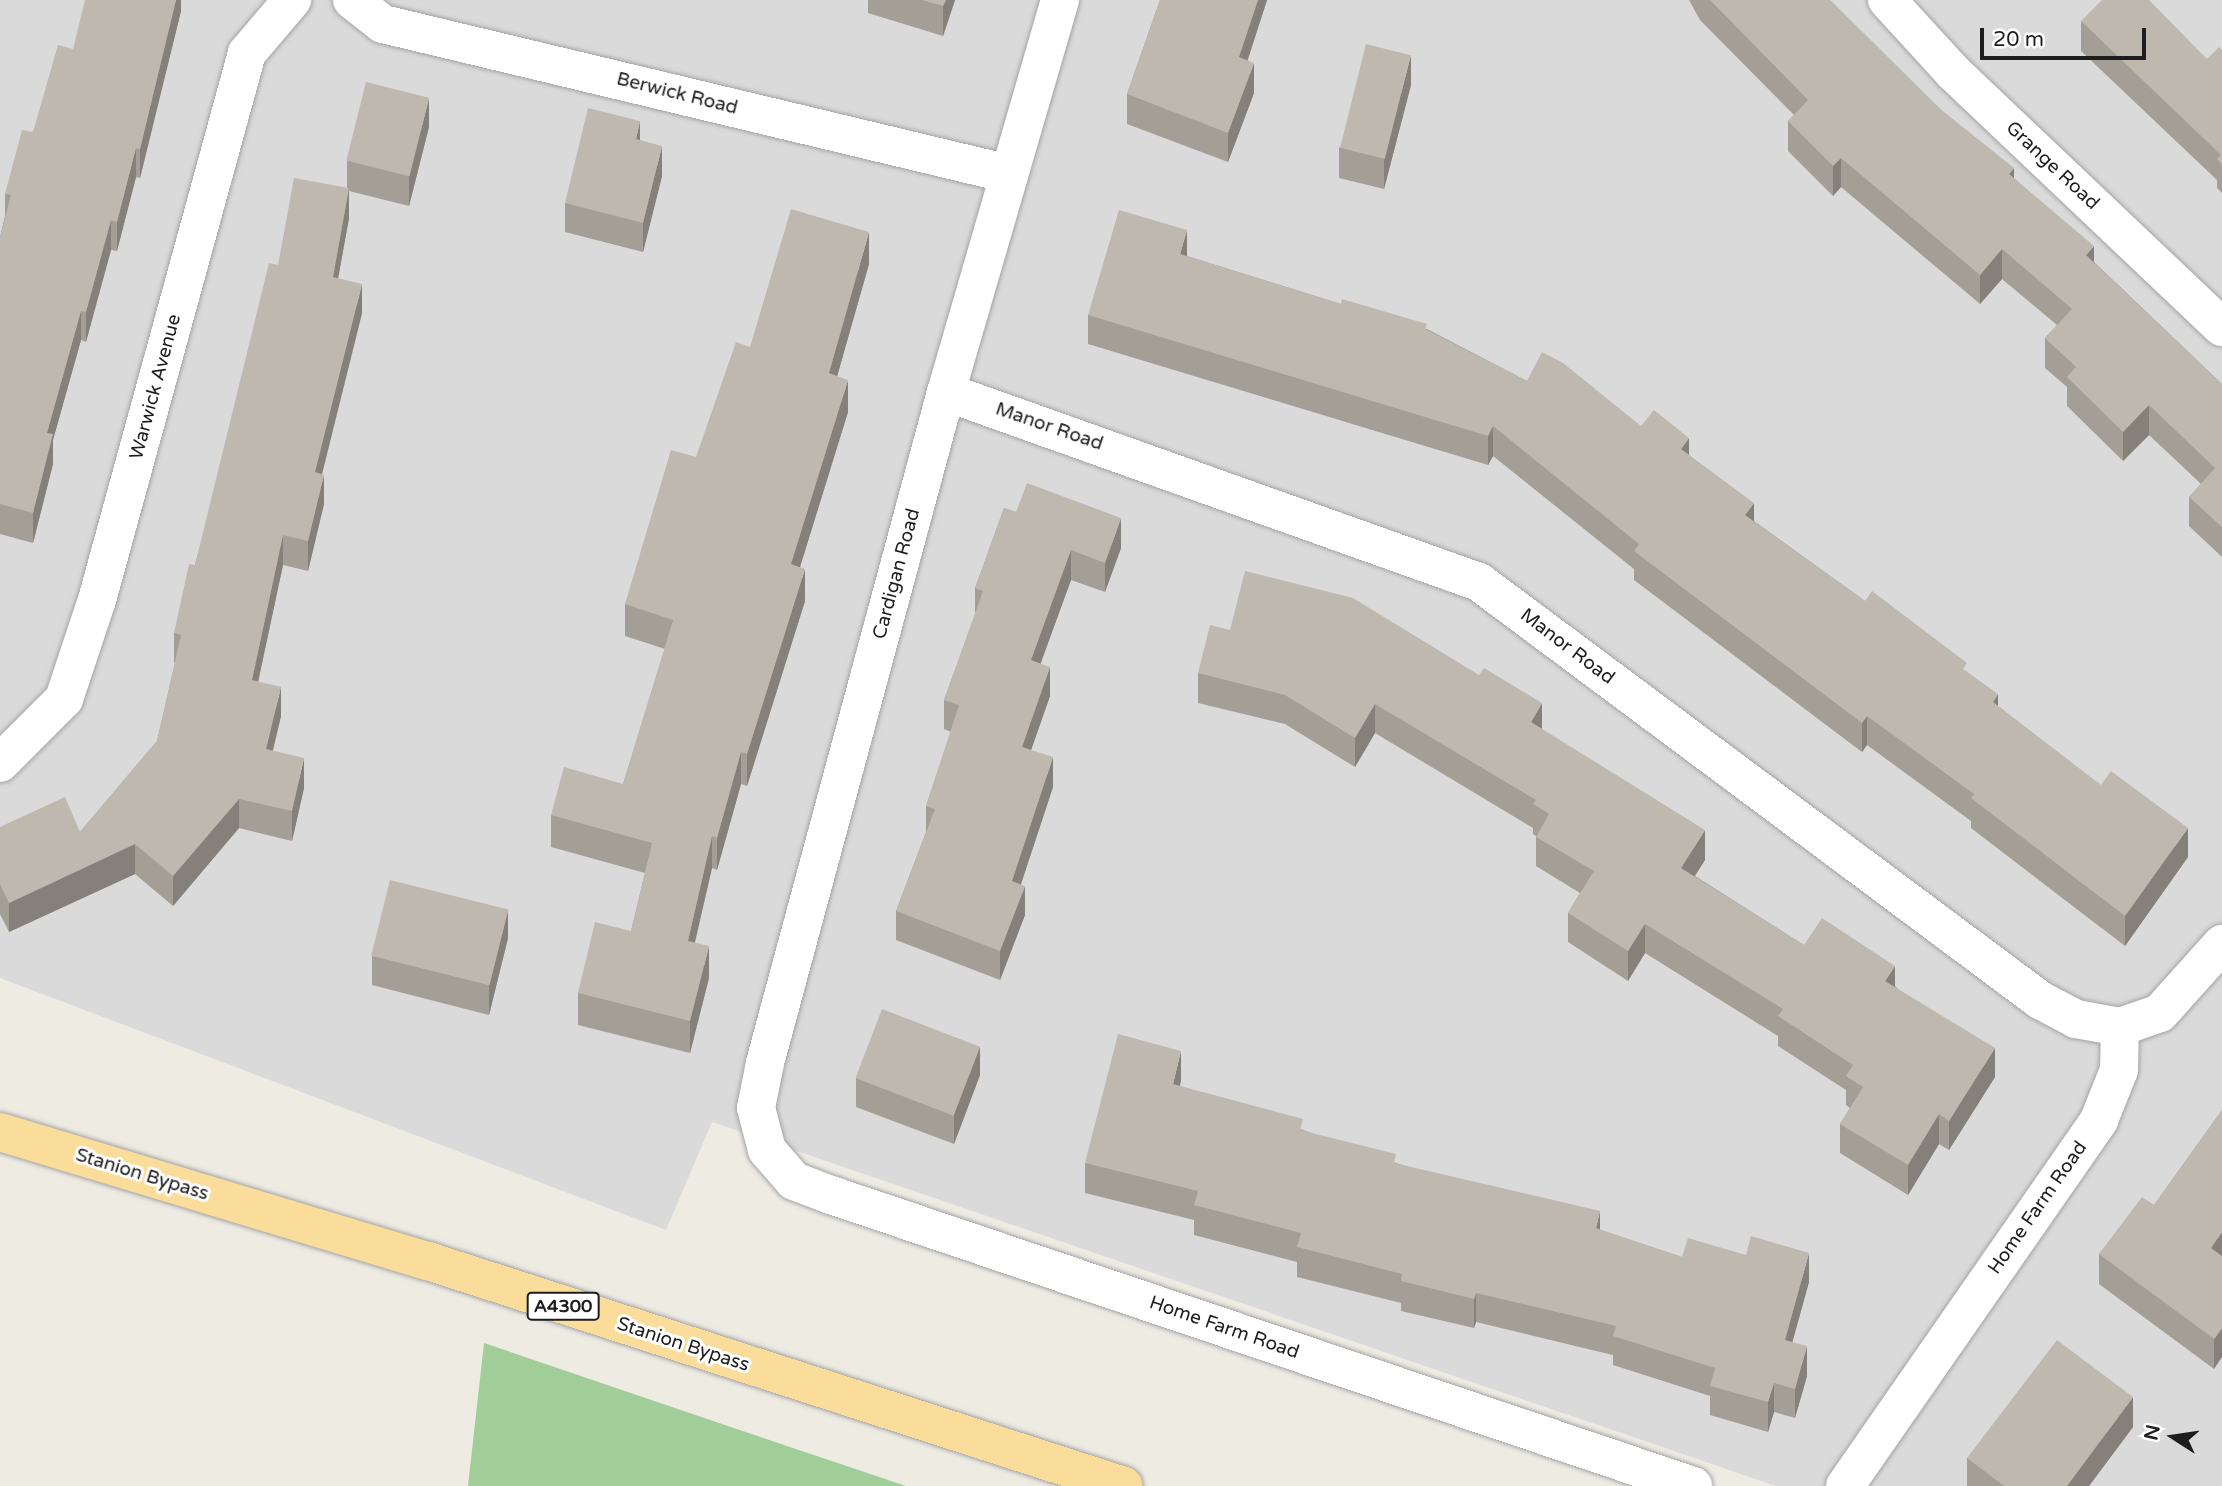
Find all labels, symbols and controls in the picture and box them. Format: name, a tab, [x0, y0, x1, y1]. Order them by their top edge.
scale bar	[1984, 14, 2150, 58]
text: 20 m	[1993, 27, 2044, 52]
street label: Berwick Road	[614, 68, 740, 120]
street label: Grange Road	[2001, 117, 2103, 215]
street label: Warwick Avenue	[126, 312, 186, 462]
street label: Manor Road	[992, 398, 1106, 456]
street label: Cardigan Road	[869, 506, 925, 642]
street label: Manor Road	[1515, 604, 1619, 690]
street label: Home Farm Road	[1984, 1137, 2092, 1279]
street label: Stanion Bypass	[73, 1144, 211, 1206]
road number: A4300	[526, 1292, 600, 1321]
street label: Home Farm Road	[1146, 1292, 1302, 1364]
street label: Stanion Bypass	[614, 1313, 752, 1377]
north arrow	[2138, 1402, 2208, 1472]
text: N	[2140, 1423, 2165, 1442]

